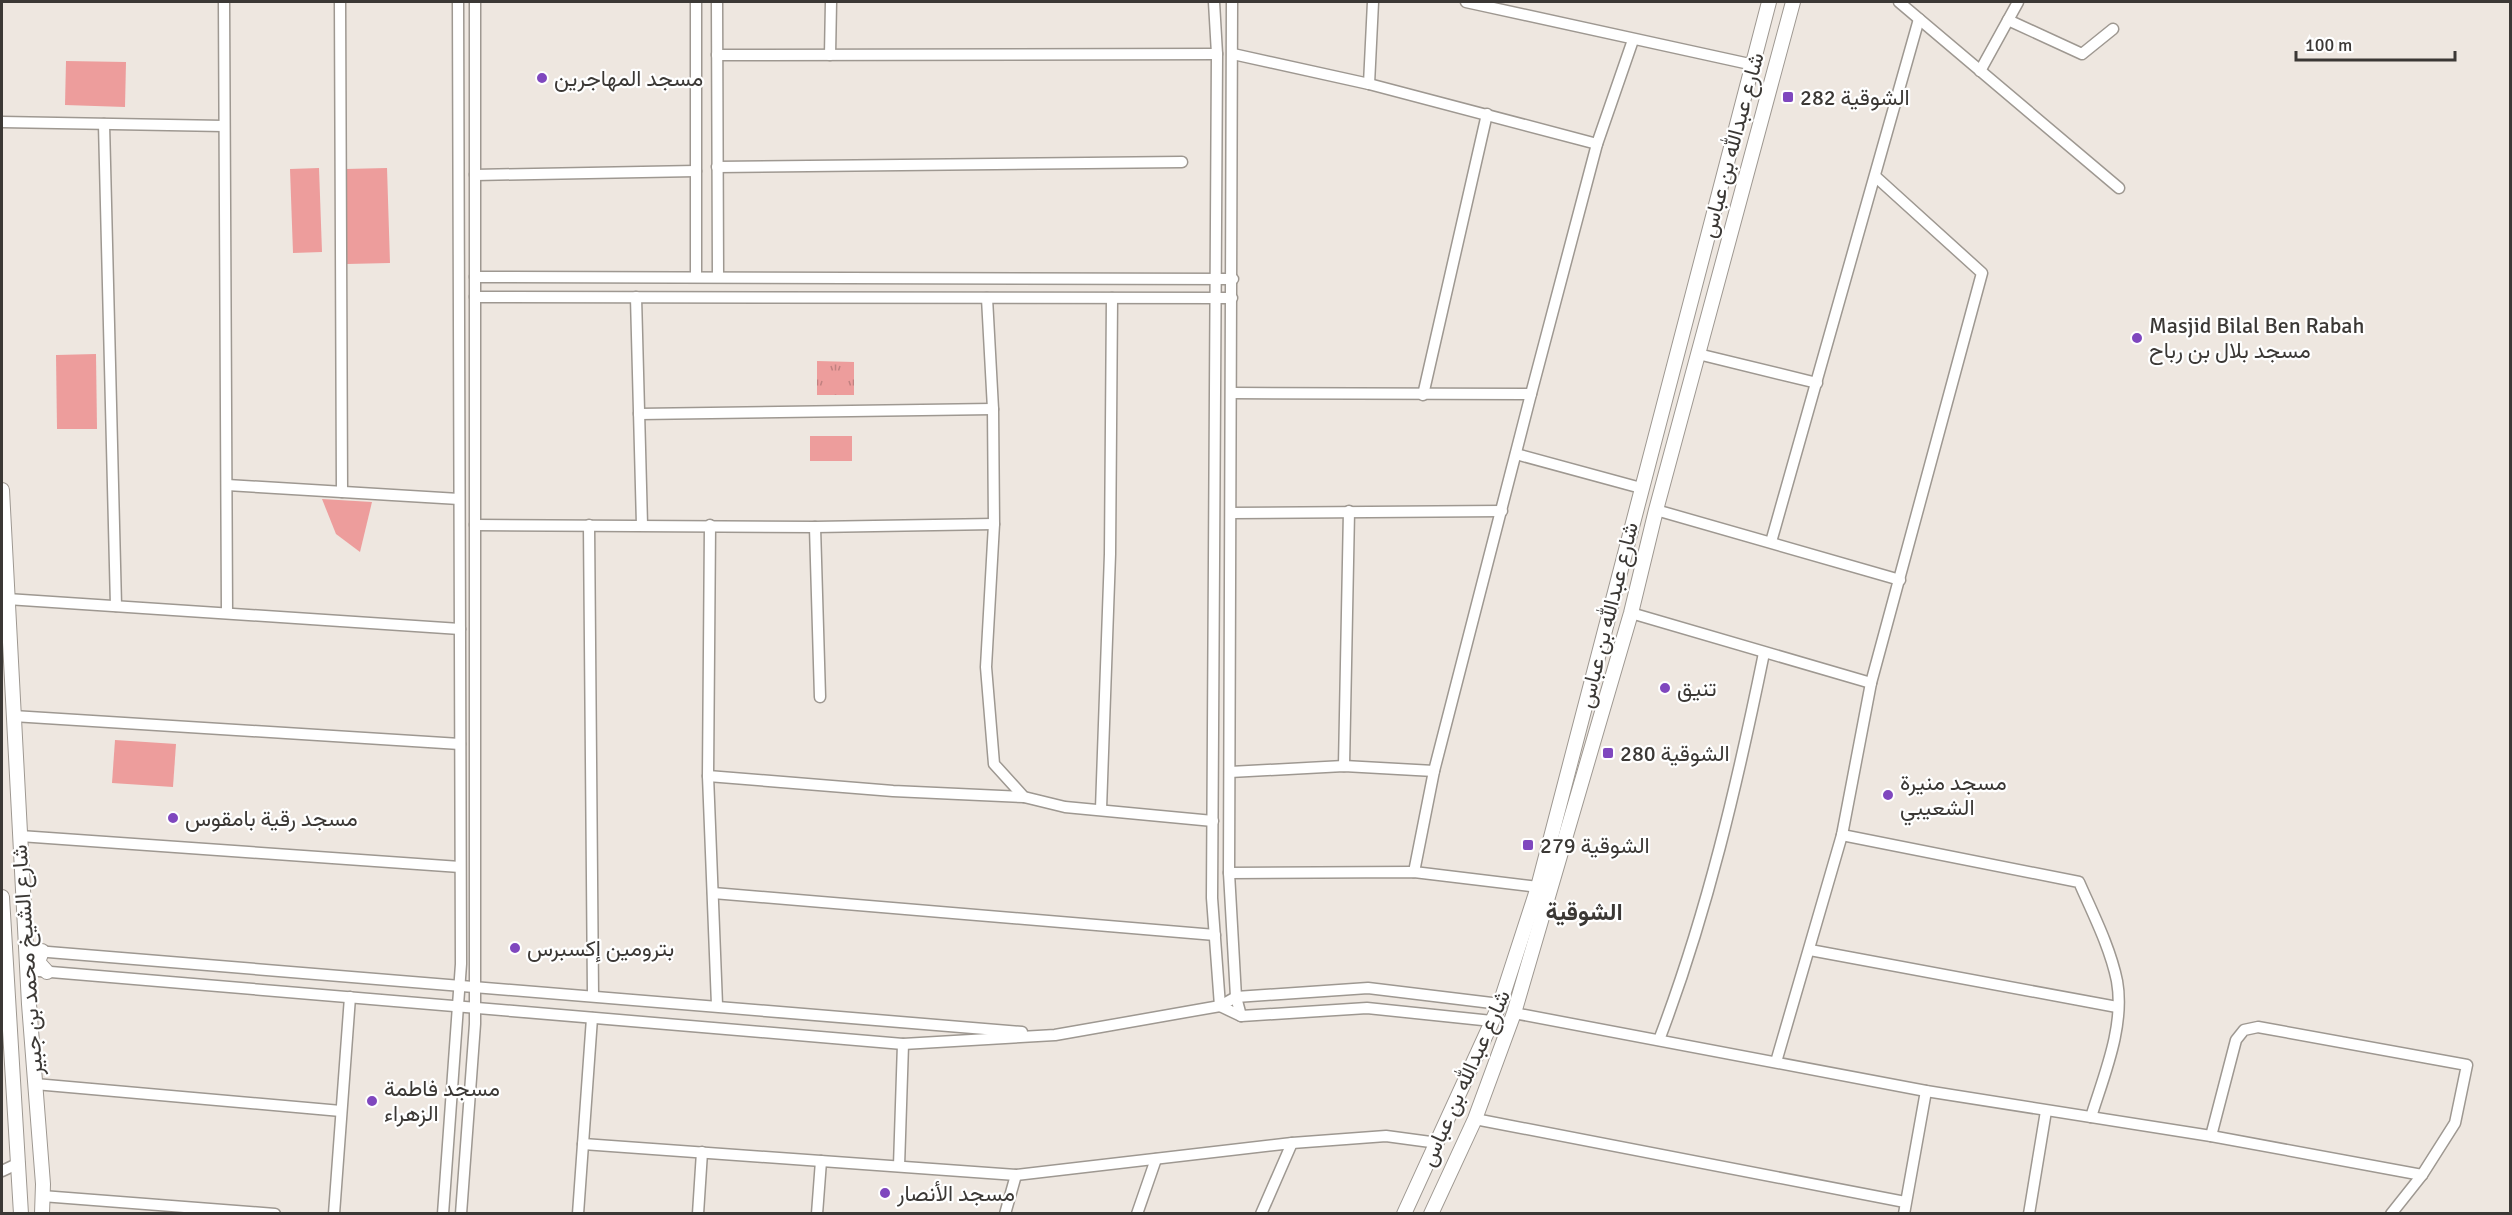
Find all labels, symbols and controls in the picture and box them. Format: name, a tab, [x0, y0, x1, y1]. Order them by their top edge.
scale bar	[2296, 24, 2455, 62]
text: 100 m	[2305, 34, 2352, 56]
street label: شارع عبدالله بن عباس	[1694, 50, 1771, 241]
place label: مسجد المهاجرين	[554, 65, 703, 92]
marker: مسجد المهاجرين	[535, 71, 549, 85]
place label: الشوقية 282	[1800, 84, 1910, 111]
marker: الشوقية 282	[1781, 90, 1795, 104]
place label: Masjid Bilal Ben Rabah مسجد بلال بن رباح	[2149, 312, 2365, 365]
marker: Masjid Bilal Ben Rabah مسجد بلال بن رباح	[2130, 331, 2144, 345]
street label: شارع عبدالله بن عباس	[1572, 519, 1645, 711]
place label: تنيق	[1677, 675, 1717, 702]
marker: تنيق	[1658, 681, 1672, 695]
place label: الشوقية 280	[1620, 740, 1730, 767]
marker: الشوقية 280	[1601, 746, 1615, 760]
place label: مسجد منيرة الشعيبي	[1900, 769, 2007, 826]
marker: مسجد منيرة الشعيبي	[1881, 788, 1895, 802]
place label: مسجد رقية بامقوس	[185, 805, 358, 832]
marker: مسجد رقية بامقوس	[166, 811, 180, 825]
place label: الشوقية 279	[1540, 832, 1650, 859]
marker: الشوقية 279	[1521, 838, 1535, 852]
street label: شارع الشيخ محمد بن جبير	[5, 844, 50, 1077]
district label: الشوقية	[1545, 897, 1623, 927]
place label: بترومين إكسبرس	[527, 935, 674, 963]
marker: بترومين إكسبرس	[508, 941, 522, 955]
street label: شارع عبدالله بن عباس	[1414, 986, 1517, 1171]
place label: مسجد فاطمة الزهراء	[384, 1075, 500, 1127]
marker: مسجد فاطمة الزهراء	[365, 1094, 379, 1108]
place label: مسجد الأنصار	[896, 1180, 1015, 1207]
marker: مسجد الأنصار	[878, 1186, 892, 1200]

